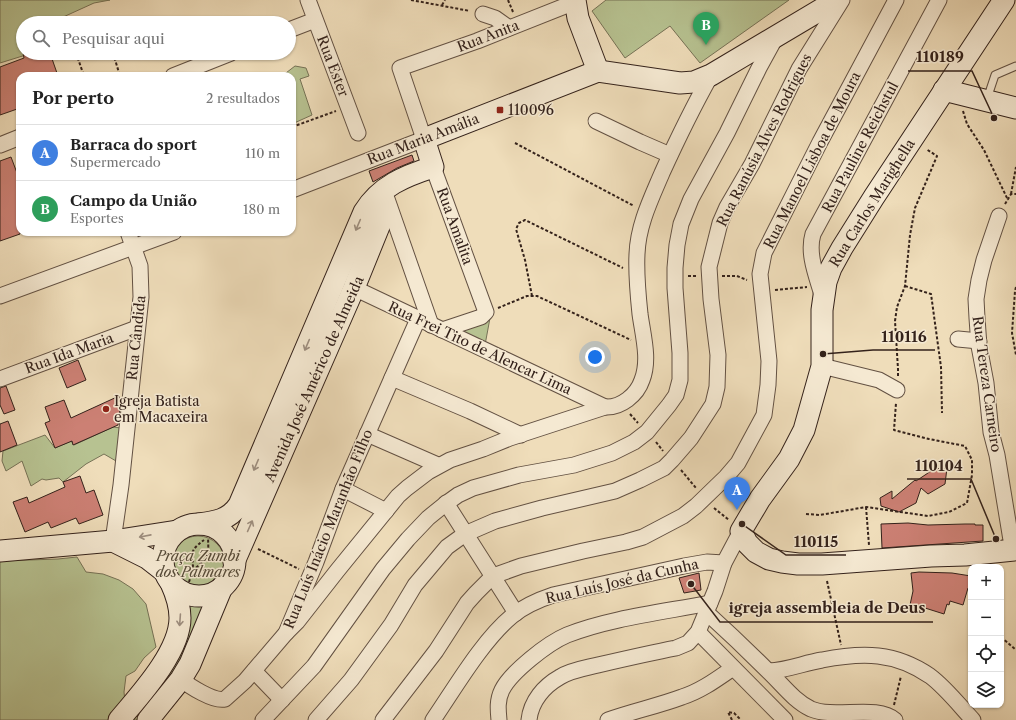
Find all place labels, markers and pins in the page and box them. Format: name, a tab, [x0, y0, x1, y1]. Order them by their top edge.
pin: B	[693, 12, 719, 45]
callout: 110189	[908, 44, 972, 71]
place label: 110096	[508, 101, 554, 119]
marker: 110096	[495, 105, 505, 115]
callout: 110116	[873, 323, 935, 350]
place label: Igreja Batista em Macaxeira	[114, 392, 209, 426]
marker: Igreja Batista em Macaxeira	[101, 404, 111, 414]
callout: 110104	[907, 452, 971, 479]
pin: A	[724, 477, 750, 510]
callout: 110115	[786, 528, 846, 555]
callout: igreja assembleia de Deus	[720, 595, 933, 622]

